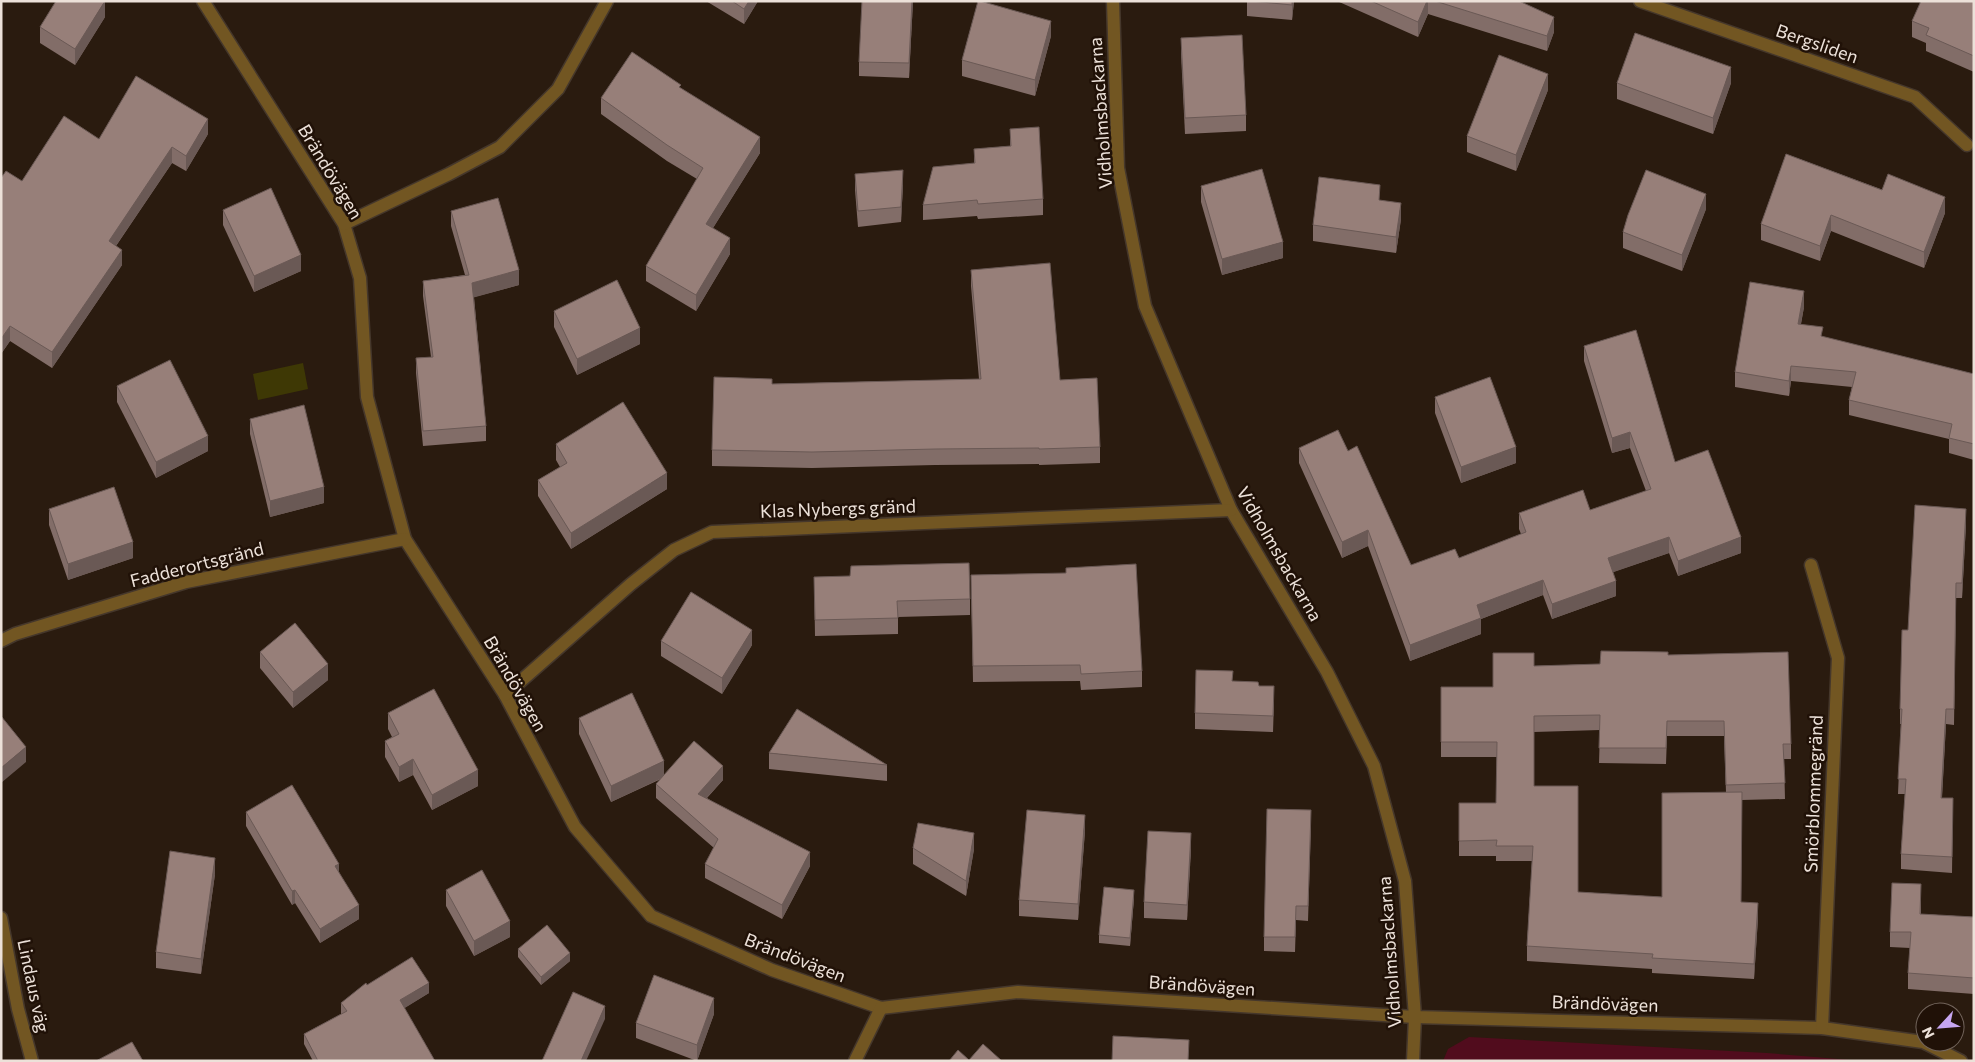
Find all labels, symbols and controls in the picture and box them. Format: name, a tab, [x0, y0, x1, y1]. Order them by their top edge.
street label: Bergsliden	[1773, 19, 1861, 67]
street label: Vidholmsbackarna	[1084, 37, 1116, 190]
street label: Brändövägen	[294, 120, 368, 223]
street label: Vidholmsbackarna	[1232, 482, 1327, 625]
street label: Klas Nybergs gränd	[760, 494, 916, 522]
street label: Fadderortsgränd	[128, 537, 266, 591]
street label: Brändövägen	[480, 632, 552, 735]
street label: Smörblommegränd	[1799, 715, 1827, 873]
street label: Vidholmsbackarna	[1373, 876, 1405, 1029]
street label: Brändövägen	[742, 928, 849, 986]
street label: Lindaus väg	[13, 937, 55, 1035]
street label: Brändövägen	[1148, 970, 1256, 1000]
street label: Brändövägen	[1551, 990, 1659, 1016]
north arrow	[1915, 1002, 1965, 1052]
text: N	[1918, 1024, 1938, 1041]

